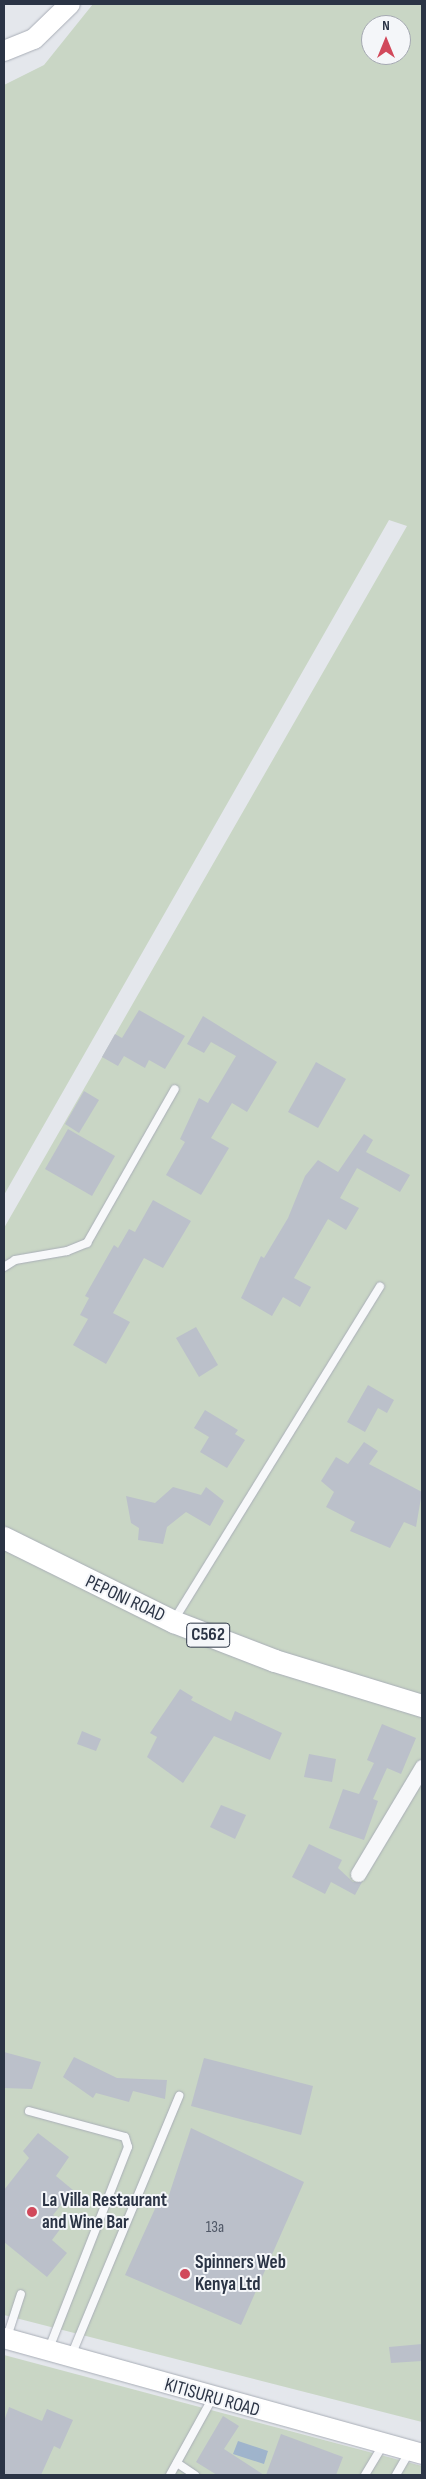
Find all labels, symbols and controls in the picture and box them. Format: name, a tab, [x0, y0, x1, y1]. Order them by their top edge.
north arrow	[361, 15, 411, 65]
text: N	[382, 17, 390, 34]
street label: PEPONI ROAD	[82, 1571, 168, 1627]
road number: C562	[186, 1620, 230, 1650]
place label: La Villa Restaurant and Wine Bar	[42, 2190, 167, 2234]
marker: La Villa Restaurant and Wine Bar	[26, 2206, 38, 2218]
house number: 13a	[206, 2218, 224, 2238]
place label: Spinners Web Kenya Ltd	[195, 2252, 286, 2296]
marker: Spinners Web Kenya Ltd	[179, 2268, 191, 2280]
street label: KITISURU ROAD	[162, 2374, 262, 2422]

